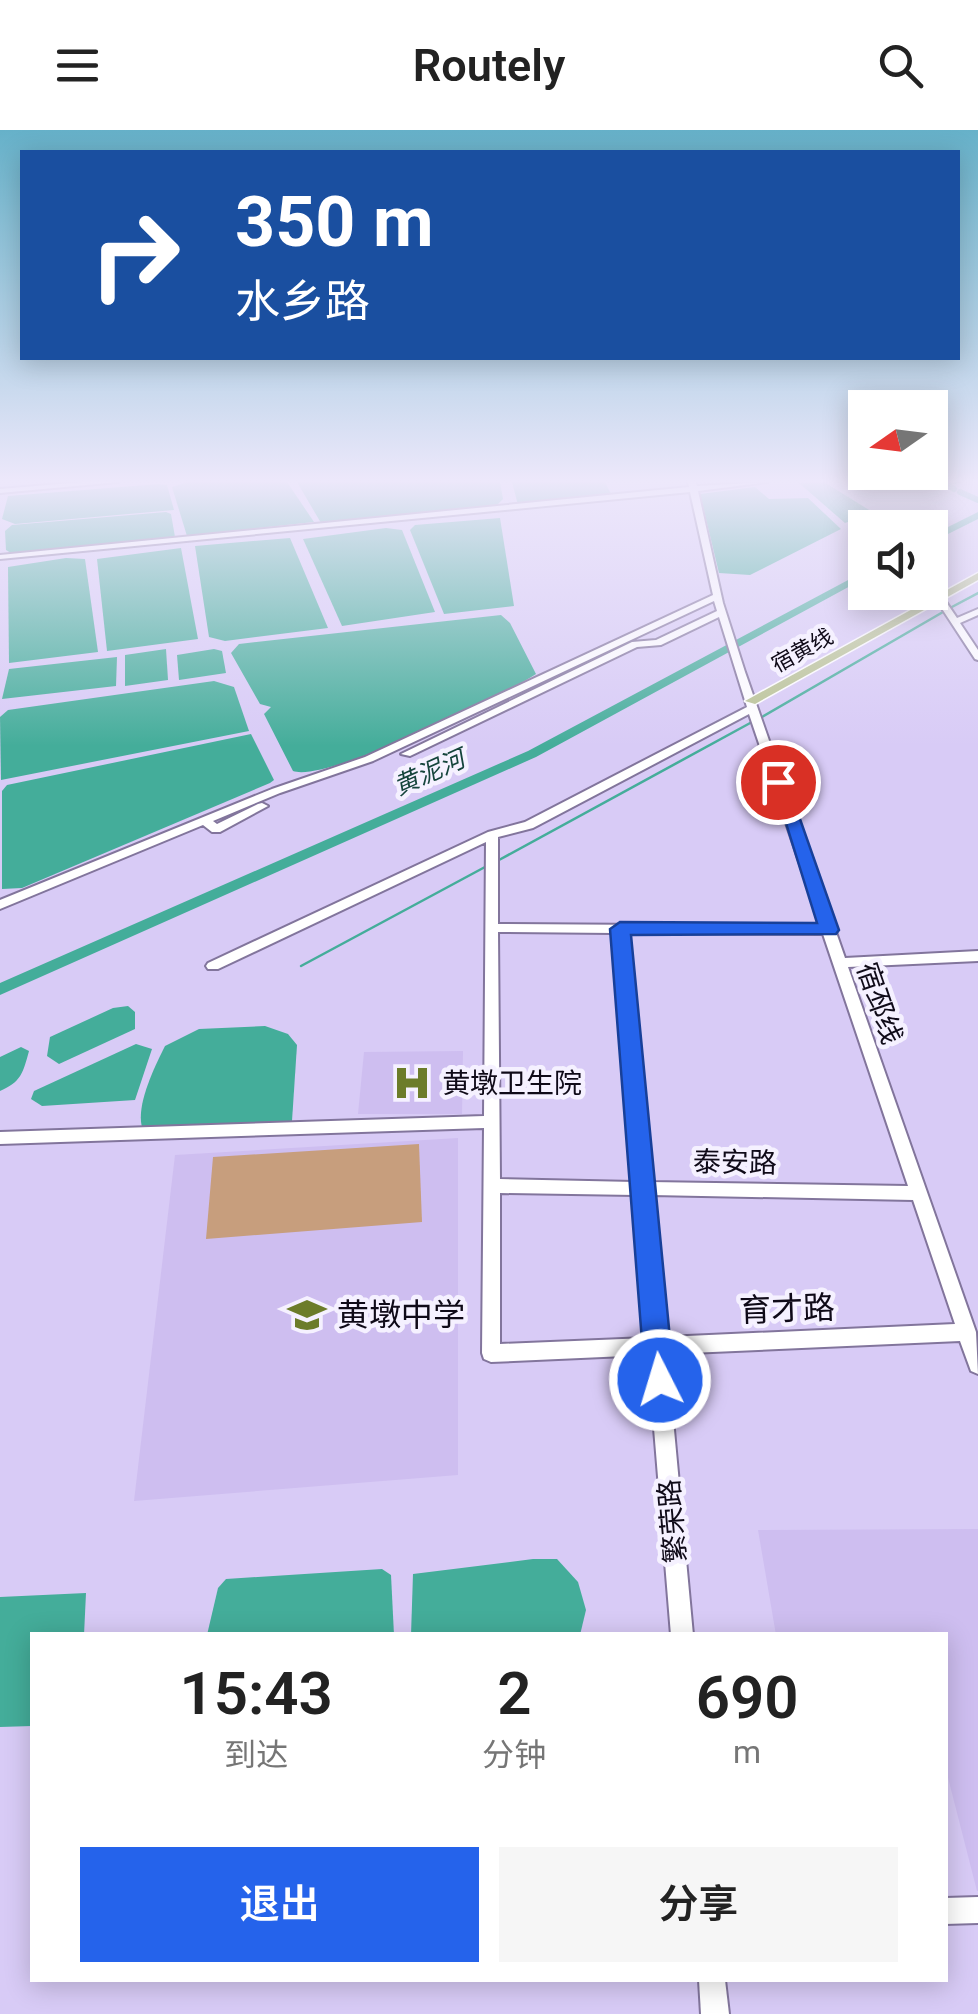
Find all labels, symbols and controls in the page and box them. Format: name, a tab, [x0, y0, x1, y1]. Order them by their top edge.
icon: menu	[50, 38, 105, 93]
icon: search	[873, 38, 928, 93]
text: Routely	[413, 39, 565, 92]
text: 350 m	[235, 181, 434, 263]
icon: right	[70, 190, 200, 320]
text: 水乡路	[235, 275, 370, 328]
north arrow	[848, 390, 948, 490]
map controls	[848, 390, 948, 610]
button: sound	[848, 510, 948, 610]
street label: 宿黄线	[767, 624, 837, 677]
pin	[736, 740, 821, 825]
water label: 黄泥河	[389, 742, 473, 801]
icon: arrive	[751, 755, 806, 810]
street label: 宿邳线	[850, 958, 909, 1048]
hospital icon: 黄墩卫生院	[391, 1062, 433, 1104]
place label: 黄墩卫生院	[442, 1067, 582, 1100]
street label: 泰安路	[693, 1145, 777, 1180]
street label: 育才路	[738, 1288, 836, 1330]
school or university icon: 黄墩中学	[286, 1294, 328, 1336]
place label: 黄墩中学	[337, 1296, 465, 1334]
position arrow	[608, 1328, 712, 1432]
street label: 繁荣路	[652, 1478, 693, 1564]
text: 15:43	[179, 1658, 333, 1729]
text: 2	[497, 1658, 531, 1729]
text: 690	[696, 1662, 799, 1733]
text: m	[733, 1733, 761, 1771]
text: 到达	[224, 1736, 288, 1774]
text: 分钟	[482, 1736, 546, 1774]
button: 退出	[80, 1847, 479, 1962]
button: 分享	[499, 1847, 898, 1962]

